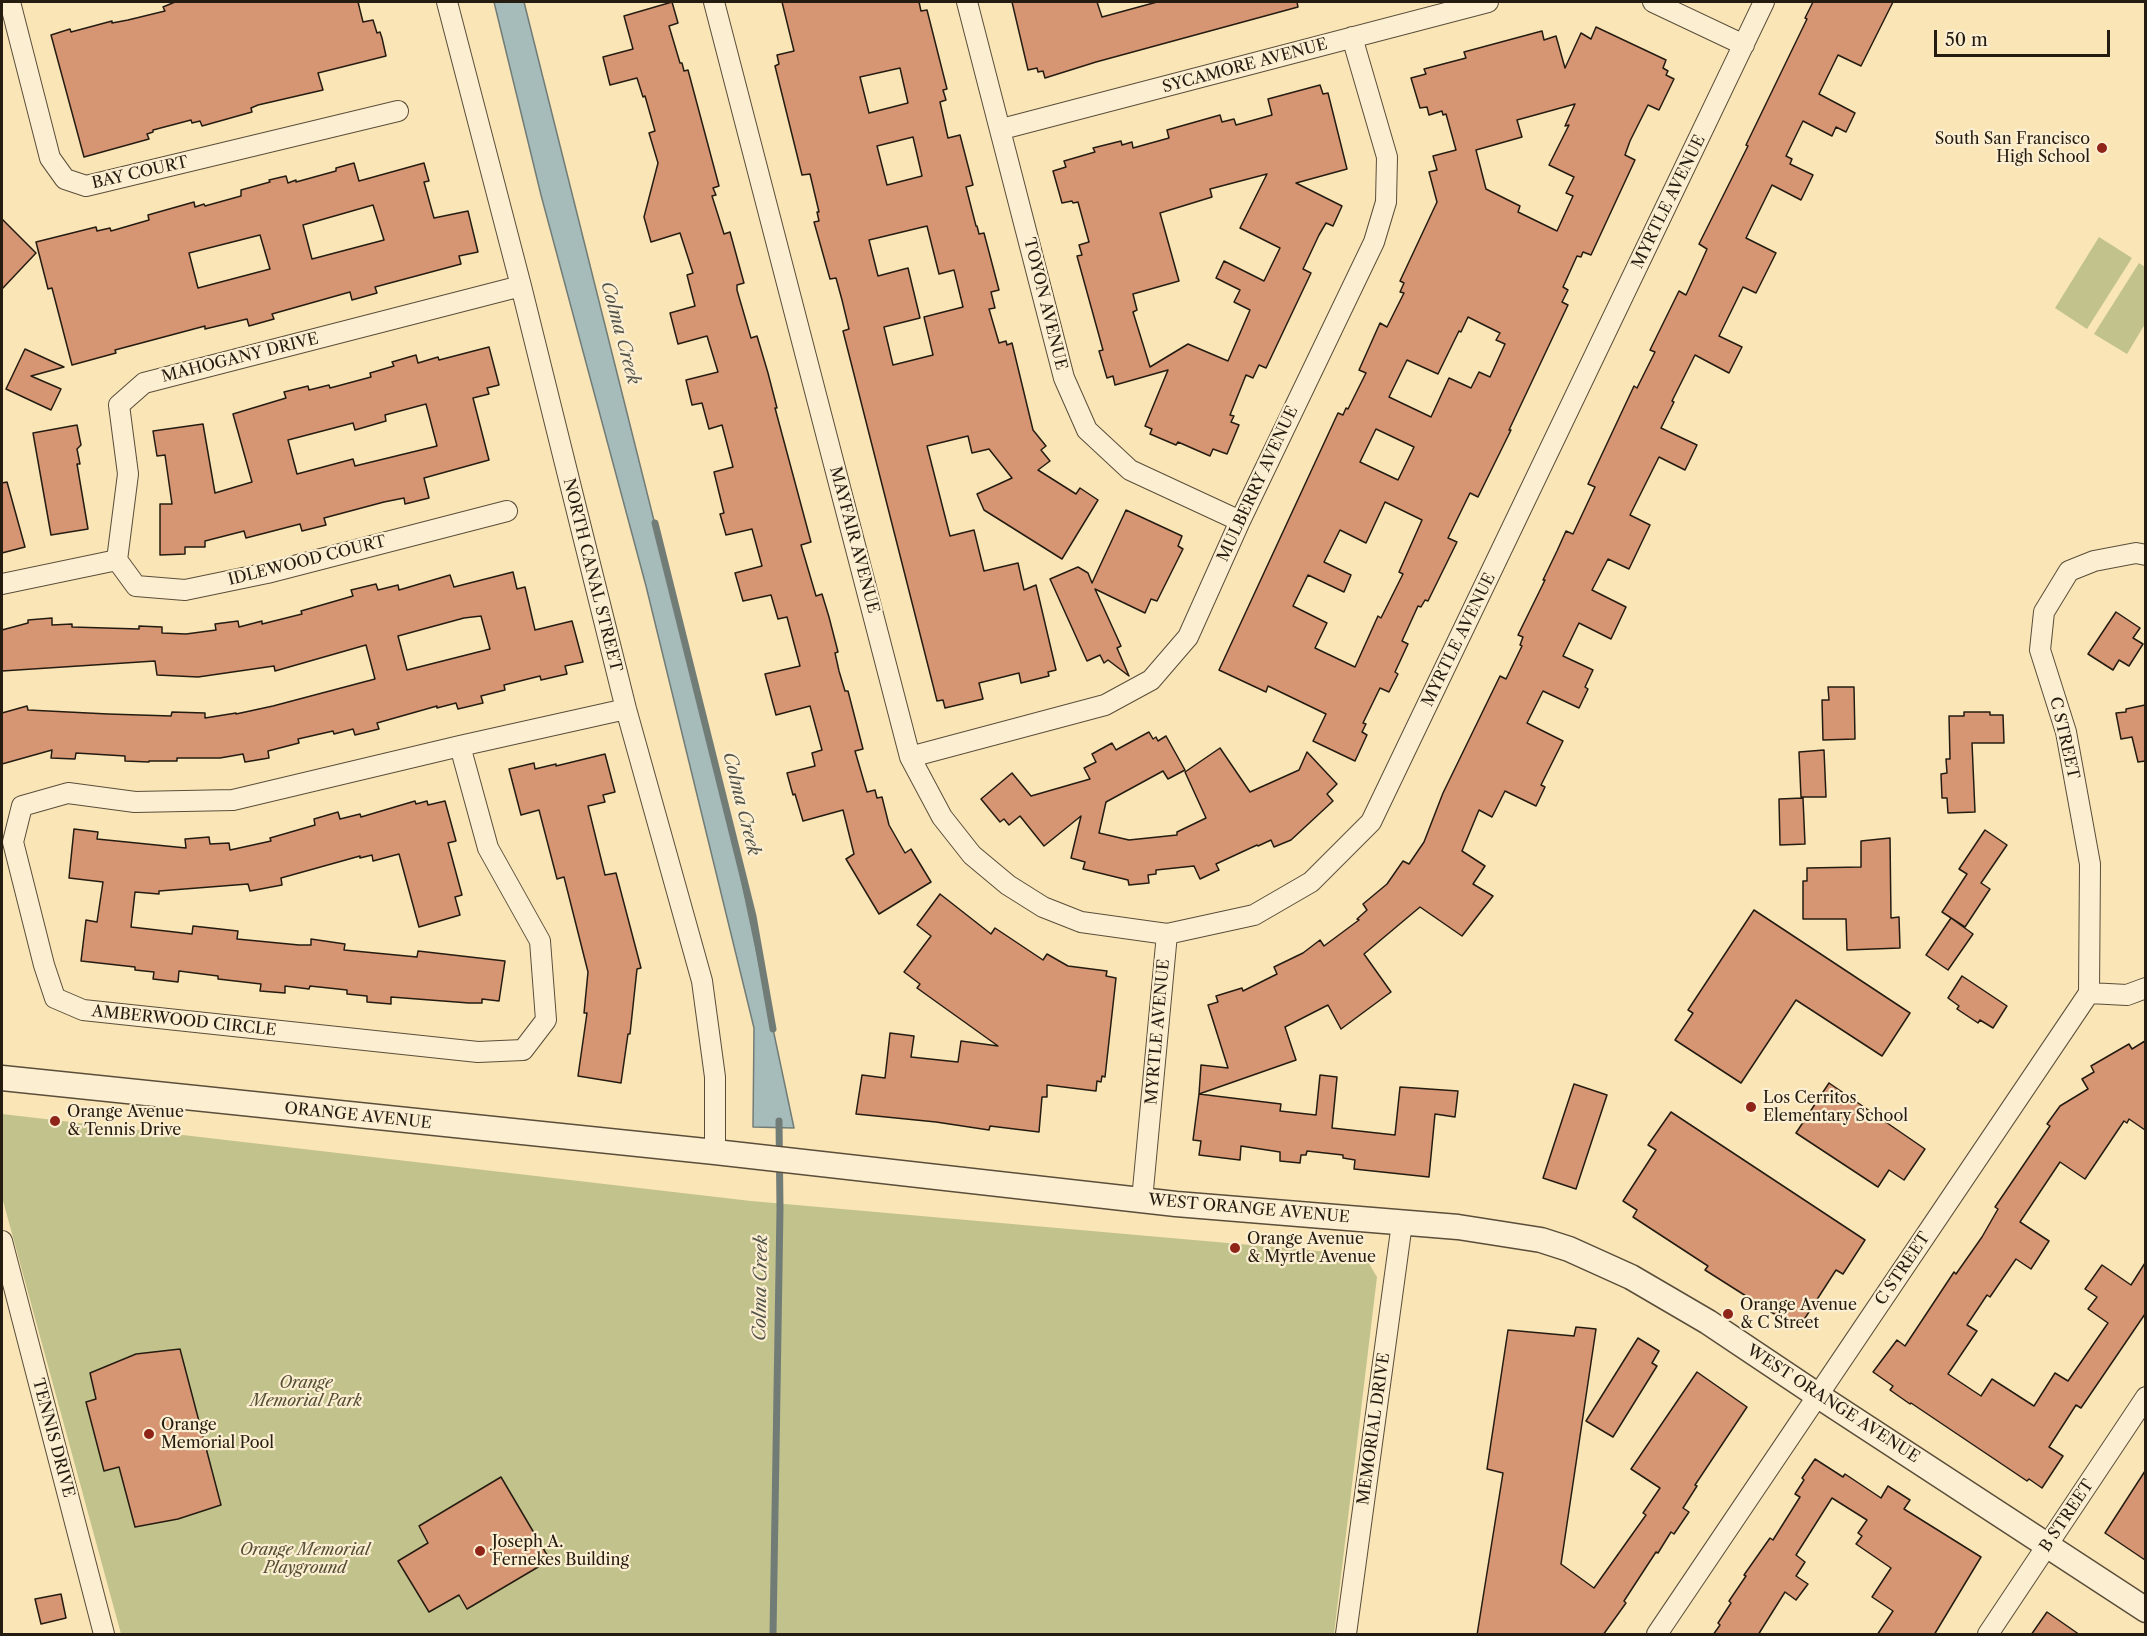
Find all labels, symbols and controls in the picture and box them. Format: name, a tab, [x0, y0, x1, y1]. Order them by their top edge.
scale bar	[1937, 18, 2112, 56]
text: 50 m	[1945, 29, 1988, 51]
street label: SYCAMORE AVENUE	[1160, 35, 1330, 97]
place label: South San Francisco High School	[1935, 129, 2090, 167]
street label: MYRTLE AVENUE	[1628, 132, 1710, 272]
marker: South San Francisco High School	[2095, 141, 2109, 155]
street label: BAY COURT	[90, 153, 190, 193]
street label: TOYON AVENUE	[1019, 236, 1071, 372]
water label: Colma Creek	[596, 279, 644, 387]
street label: MAHOGANY DRIVE	[159, 329, 321, 387]
street label: MULBERRY AVENUE	[1214, 403, 1302, 565]
street label: MAYFAIR AVENUE	[825, 465, 883, 615]
street label: NORTH CANAL STREET	[559, 476, 625, 674]
street label: IDLEWOOD COURT	[226, 532, 388, 590]
street label: MYRTLE AVENUE	[1418, 570, 1500, 710]
street label: C STREET	[2045, 695, 2083, 781]
water label: Colma Creek	[718, 750, 764, 858]
street label: MYRTLE AVENUE	[1142, 958, 1174, 1106]
street label: AMBERWOOD CIRCLE	[91, 1002, 277, 1040]
place label: Los Cerritos Elementary School	[1763, 1088, 1908, 1126]
street label: ORANGE AVENUE	[284, 1099, 432, 1133]
marker: Los Cerritos Elementary School	[1744, 1100, 1758, 1114]
place label: Orange Avenue & Tennis Drive	[67, 1102, 184, 1140]
marker: Orange Avenue & Tennis Drive	[48, 1114, 62, 1128]
street label: WEST ORANGE AVENUE	[1148, 1191, 1350, 1227]
place label: Orange Avenue & Myrtle Avenue	[1247, 1229, 1376, 1267]
street label: C STREET	[1872, 1229, 1934, 1309]
water label: Colma Creek	[749, 1235, 773, 1341]
marker: Orange Avenue & Myrtle Avenue	[1228, 1241, 1242, 1255]
place label: Orange Avenue & C Street	[1740, 1295, 1857, 1333]
marker: Orange Avenue & C Street	[1721, 1307, 1735, 1321]
street label: WEST ORANGE AVENUE	[1743, 1341, 1923, 1467]
street label: MEMORIAL DRIVE	[1354, 1352, 1394, 1506]
park label: Orange Memorial Park	[250, 1373, 362, 1411]
street label: TENNIS DRIVE	[28, 1376, 78, 1500]
place label: Orange Memorial Pool	[161, 1415, 274, 1453]
marker: Orange Memorial Pool	[142, 1427, 156, 1441]
street label: B STREET	[2036, 1476, 2098, 1556]
place label: Joseph A. Fernekes Building	[492, 1532, 629, 1570]
park label: Orange Memorial Playground	[240, 1540, 370, 1578]
marker: Joseph A. Fernekes Building	[473, 1544, 487, 1558]

